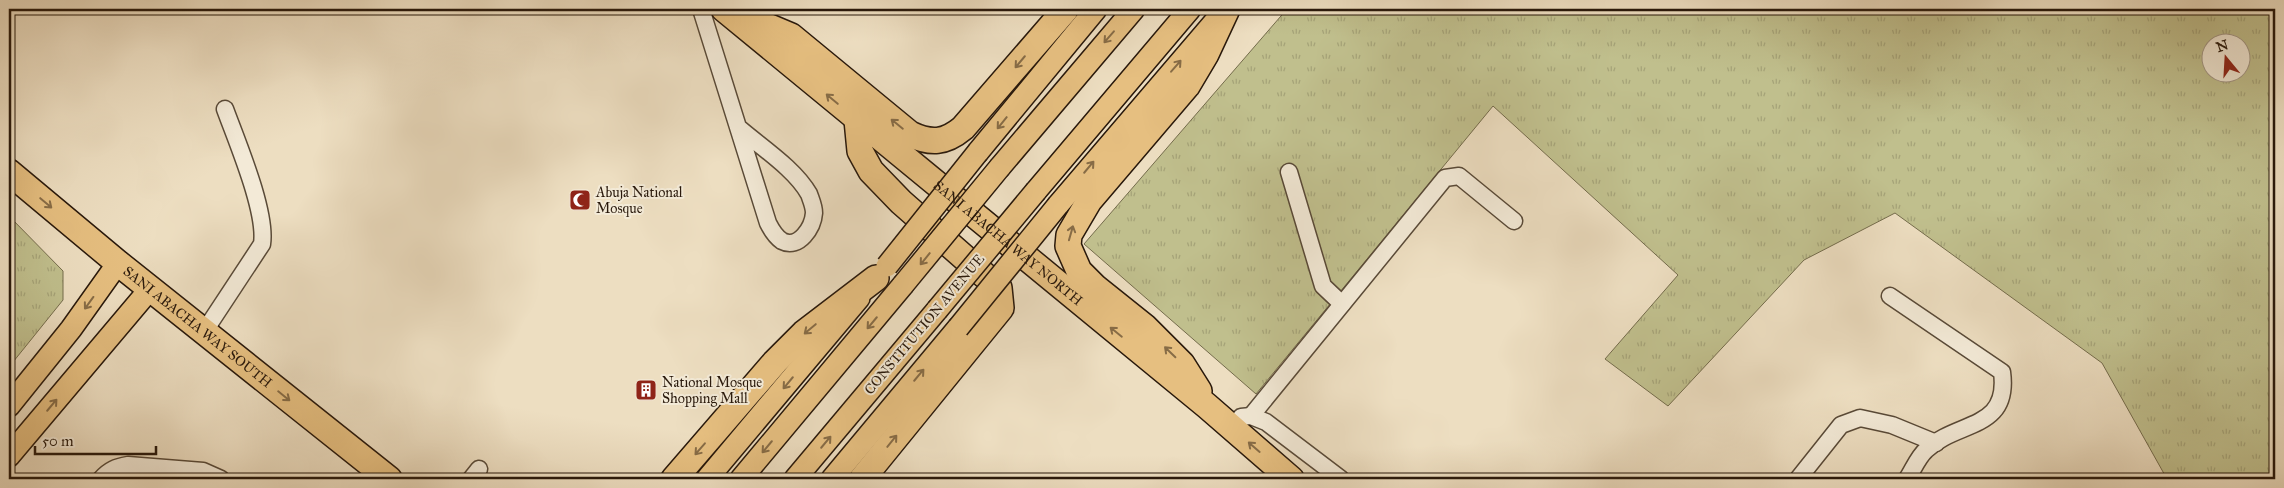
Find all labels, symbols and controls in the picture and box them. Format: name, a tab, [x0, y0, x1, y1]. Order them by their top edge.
one-way arrow	[1104, 30, 1115, 43]
north arrow	[2202, 32, 2252, 82]
text: N	[2214, 36, 2231, 56]
one-way arrow	[1014, 55, 1025, 68]
one-way arrow	[1170, 60, 1181, 73]
one-way arrow	[826, 93, 839, 104]
one-way arrow	[997, 116, 1008, 129]
one-way arrow	[891, 118, 904, 129]
one-way arrow	[1084, 161, 1095, 174]
street label: SANI ABACHA WAY NORTH	[930, 177, 1086, 309]
place label: Abuja National Mosque	[595, 184, 683, 218]
mosque icon: Abuja National Mosque	[568, 188, 592, 212]
one-way arrow	[40, 197, 53, 209]
one-way arrow	[1066, 226, 1076, 242]
street label: CONSTITUTION AVENUE	[861, 251, 988, 398]
one-way arrow	[919, 252, 930, 265]
street label: SANI ABACHA WAY SOUTH	[120, 263, 275, 391]
one-way arrow	[84, 296, 95, 309]
one-way arrow	[866, 316, 877, 329]
one-way arrow	[804, 323, 817, 334]
one-way arrow	[1109, 327, 1122, 338]
one-way arrow	[1164, 346, 1176, 358]
one-way arrow	[914, 368, 925, 381]
place label: National Mosque Shopping Mall	[662, 374, 762, 407]
one-way arrow	[782, 377, 794, 390]
building icon: National Mosque Shopping Mall	[634, 378, 658, 402]
one-way arrow	[277, 390, 290, 401]
one-way arrow	[46, 399, 57, 412]
scale bar	[35, 423, 156, 455]
text: 50 m	[42, 432, 74, 450]
one-way arrow	[887, 435, 898, 448]
one-way arrow	[820, 436, 831, 449]
one-way arrow	[762, 440, 773, 453]
one-way arrow	[695, 442, 706, 455]
one-way arrow	[1248, 442, 1261, 453]

